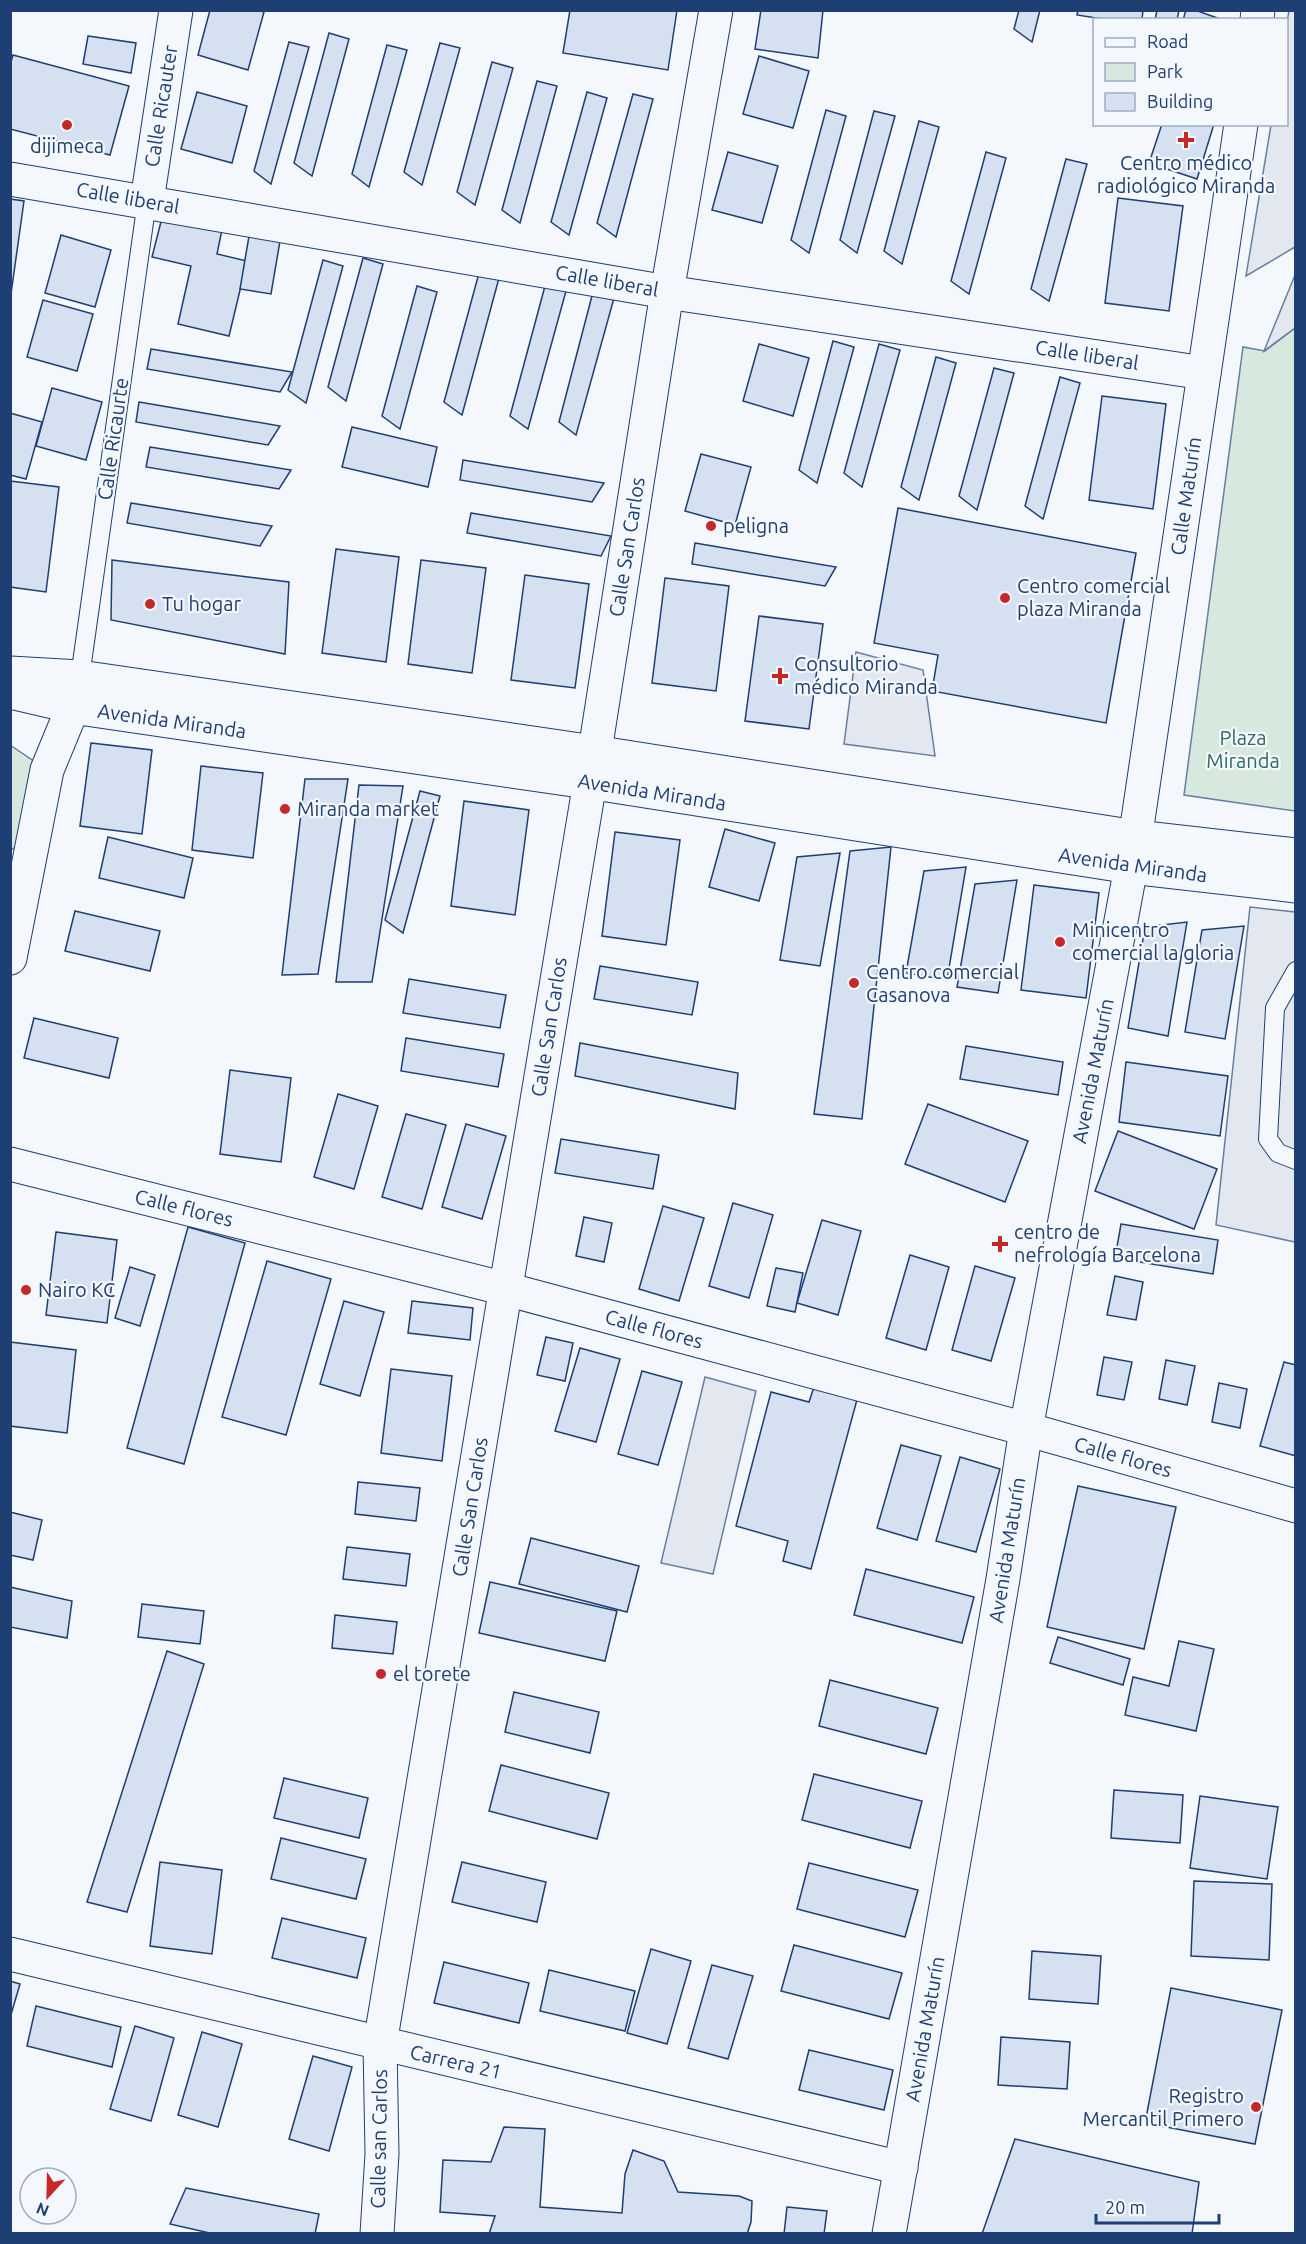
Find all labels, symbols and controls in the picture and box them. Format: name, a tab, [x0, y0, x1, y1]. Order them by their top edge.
legend	[1093, 18, 1288, 126]
text: Road	[1147, 31, 1189, 51]
street label: Calle Ricauter	[139, 43, 182, 169]
text: Park	[1147, 61, 1183, 81]
text: Building	[1147, 91, 1213, 111]
marker: dijimeca	[60, 118, 74, 132]
marker: Centro médico radiológico Miranda	[1177, 131, 1195, 149]
place label: dijimeca	[30, 134, 104, 157]
place label: Centro médico radiológico Miranda	[1097, 151, 1275, 197]
street label: Calle liberal	[75, 177, 182, 218]
street label: Calle liberal	[554, 260, 661, 301]
street label: Calle liberal	[1034, 335, 1141, 374]
street label: Calle Ricaurte	[93, 376, 132, 502]
street label: Calle Maturín	[1166, 435, 1205, 557]
street label: Calle San Carlos	[604, 475, 649, 618]
place label: peligna	[723, 514, 789, 537]
marker: peligna	[704, 519, 718, 533]
place label: Centro comercial plaza Miranda	[1017, 574, 1170, 620]
marker: Centro comercial plaza Miranda	[998, 591, 1012, 605]
place label: Tu hogar	[162, 592, 241, 615]
marker: Tu hogar	[143, 597, 157, 611]
place label: Consultorio médico Miranda	[794, 652, 938, 698]
marker: Consultorio médico Miranda	[771, 667, 789, 685]
street label: Avenida Miranda	[96, 699, 248, 742]
park label: Plaza Miranda	[1206, 726, 1280, 772]
street label: Avenida Miranda	[576, 768, 728, 815]
place label: Miranda market	[297, 797, 439, 820]
marker: Miranda market	[278, 802, 292, 816]
street label: Avenida Miranda	[1057, 843, 1209, 886]
place label: Minicentro comercial la gloria	[1072, 918, 1234, 964]
marker: Minicentro comercial la gloria	[1053, 935, 1067, 949]
street label: Calle San Carlos	[526, 955, 571, 1098]
place label: Centro comercial Casanova	[866, 960, 1019, 1006]
marker: Centro comercial Casanova	[847, 976, 861, 990]
street label: Avenida Maturín	[1067, 996, 1118, 1145]
street label: Calle flores	[133, 1184, 236, 1231]
place label: centro de nefrología Barcelona	[1014, 1220, 1201, 1266]
marker: centro de nefrología Barcelona	[991, 1235, 1009, 1253]
place label: Nairo KC	[38, 1278, 115, 1301]
marker: Nairo KC	[19, 1283, 33, 1297]
street label: Calle flores	[603, 1304, 706, 1353]
street label: Calle flores	[1072, 1432, 1175, 1481]
street label: Calle San Carlos	[447, 1435, 492, 1578]
street label: Avenida Maturín	[984, 1475, 1029, 1624]
place label: el torete	[393, 1662, 471, 1685]
marker: el torete	[374, 1667, 388, 1681]
street label: Avenida Maturín	[900, 1954, 949, 2103]
street label: Carrera 21	[408, 2040, 504, 2083]
street label: Calle san Carlos	[366, 2069, 391, 2209]
place label: Registro Mercantil Primero	[1083, 2084, 1244, 2130]
marker: Registro Mercantil Primero	[1249, 2100, 1263, 2114]
north arrow	[18, 2166, 78, 2226]
scale bar	[1096, 2187, 1219, 2225]
text: 20 m	[1105, 2197, 1145, 2217]
text: N	[33, 2199, 51, 2220]

